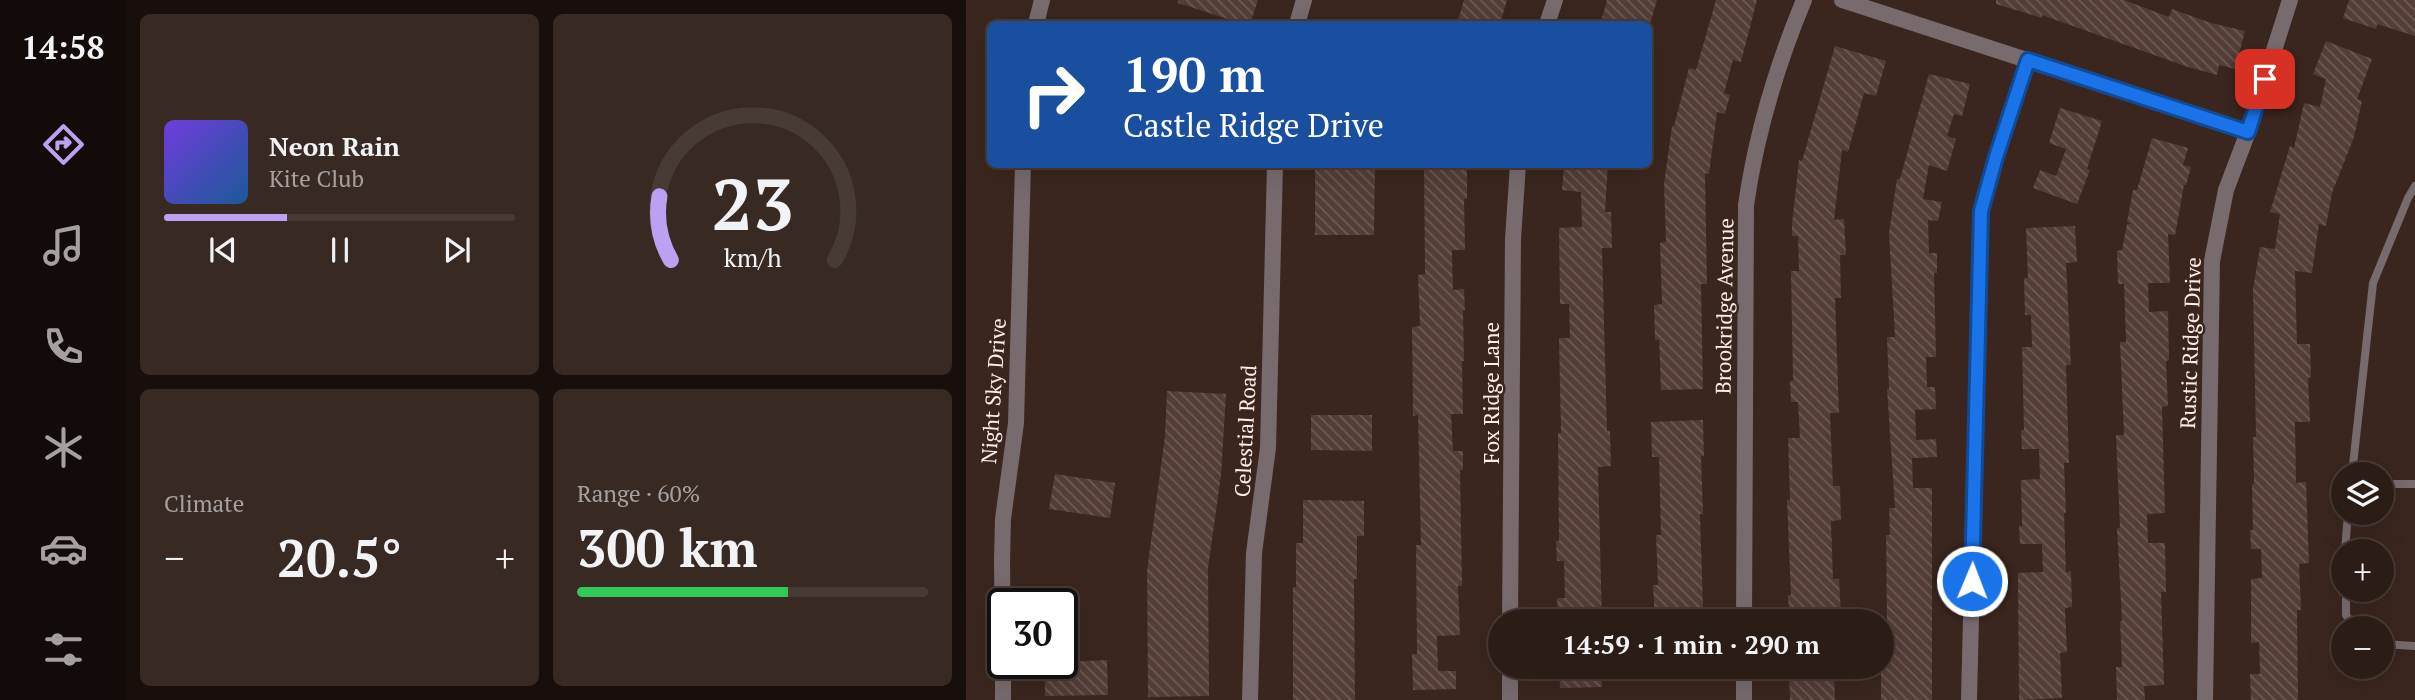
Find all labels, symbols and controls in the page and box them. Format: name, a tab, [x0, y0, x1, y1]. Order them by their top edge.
text: 14:58	[21, 26, 105, 68]
text: 190 m	[1123, 41, 1265, 106]
icon: right	[1008, 49, 1099, 140]
pin	[2235, 49, 2295, 109]
icon: arrive	[2246, 60, 2284, 98]
text: Castle Ridge Drive	[1123, 104, 1384, 146]
icon: directions	[39, 120, 88, 169]
text: Neon Rain	[269, 129, 400, 163]
text: 23	[711, 155, 794, 252]
text: Kite Club	[269, 163, 364, 194]
street label: Brookridge Avenue	[1708, 218, 1740, 394]
icon: music	[39, 221, 88, 270]
icon: previous	[204, 231, 242, 269]
icon: pause	[321, 231, 359, 269]
icon: next	[438, 231, 476, 269]
text: km/h	[724, 241, 782, 274]
street label: Rustic Ridge Drive	[2173, 257, 2207, 429]
street label: Night Sky Drive	[974, 317, 1012, 465]
icon: phone	[39, 322, 88, 371]
street label: Fox Ridge Lane	[1477, 322, 1505, 464]
street label: Celestial Road	[1228, 364, 1262, 498]
icon: climate	[39, 423, 88, 472]
map controls	[2331, 462, 2394, 679]
button: layers	[2331, 462, 2394, 525]
text: Range · 60%	[577, 478, 700, 509]
text: Climate	[164, 488, 244, 519]
text: 300 km	[577, 513, 758, 582]
text: 20.5°	[277, 523, 402, 592]
icon: car	[39, 524, 88, 573]
text: −	[164, 533, 184, 583]
text: +	[495, 533, 515, 583]
button: +	[2331, 539, 2394, 602]
position arrow	[1935, 544, 2009, 618]
speed limit sign: 30	[987, 588, 1078, 679]
button: −	[2331, 616, 2394, 679]
icon: filters	[39, 625, 88, 674]
text: 14:59 · 1 min · 290 m	[1562, 627, 1820, 661]

